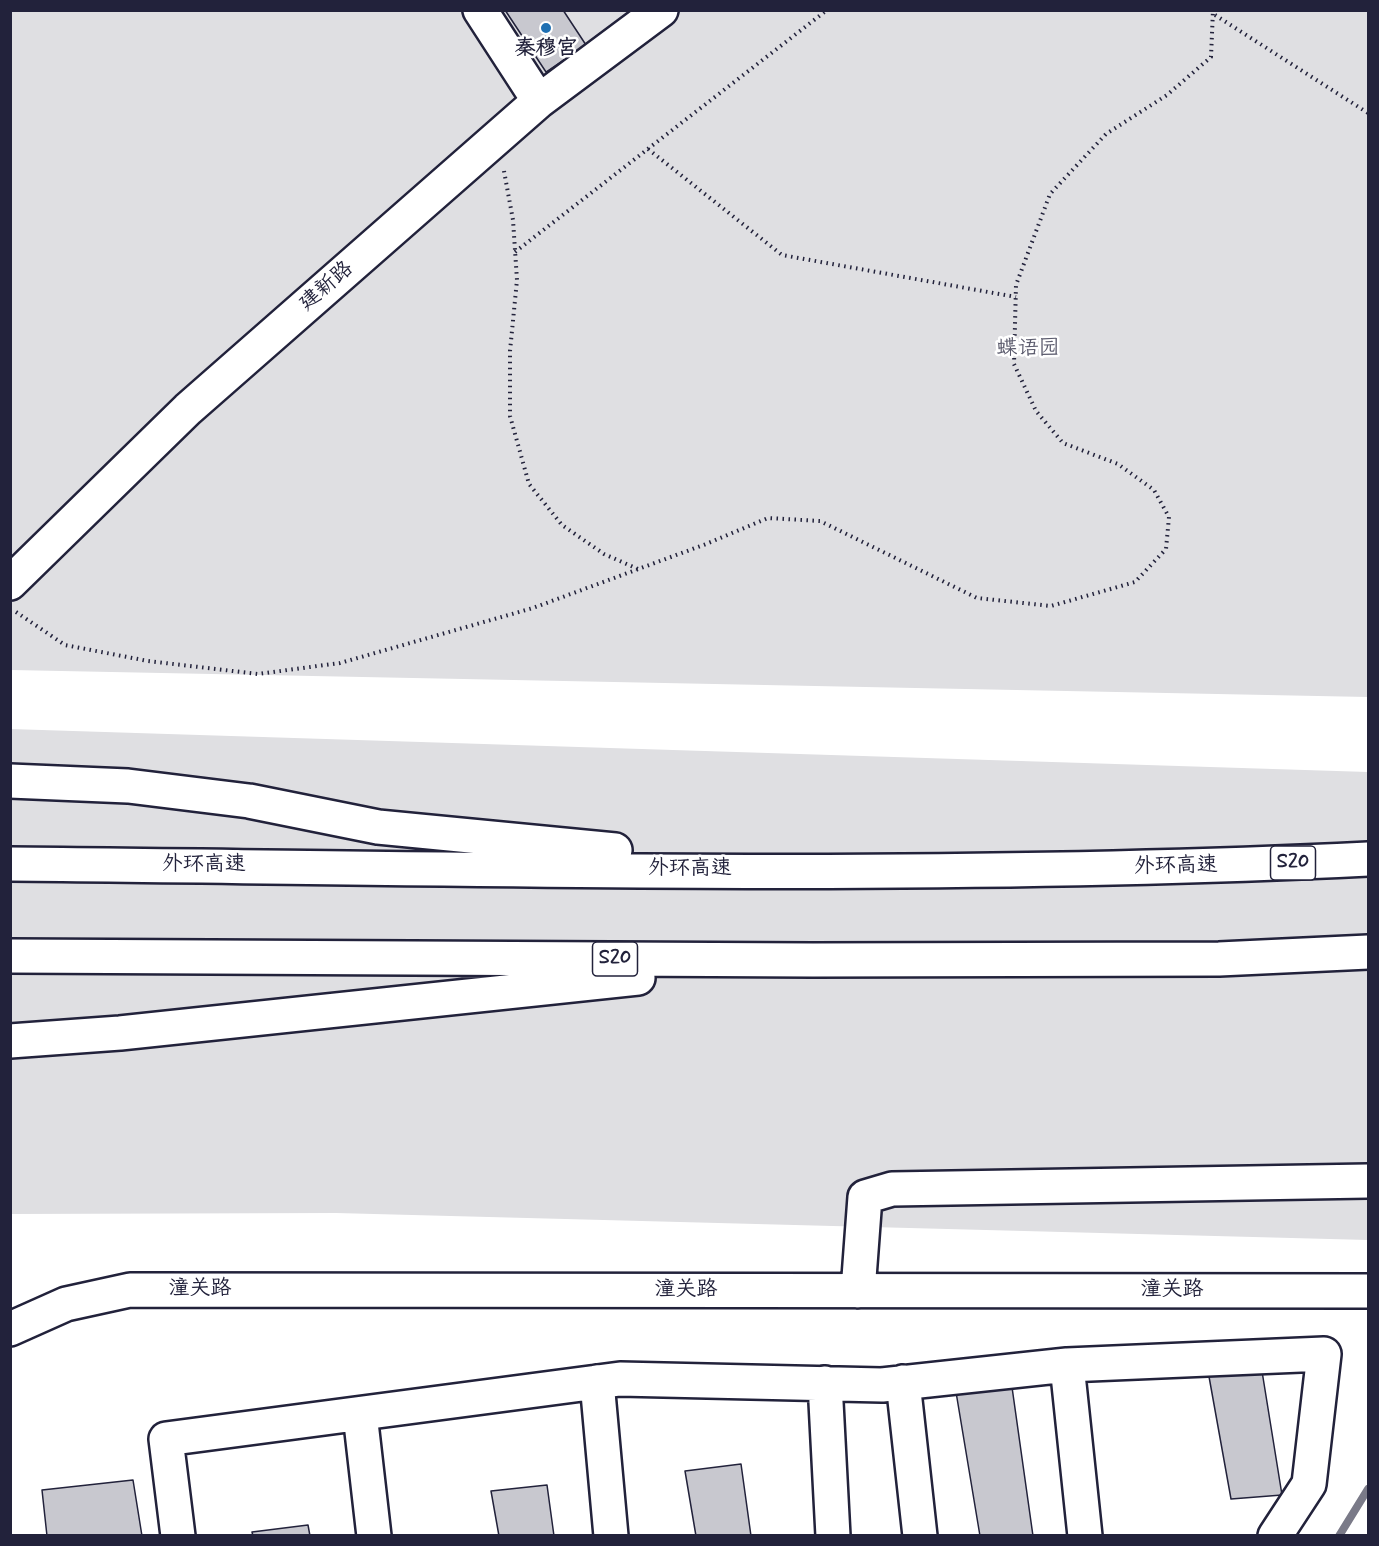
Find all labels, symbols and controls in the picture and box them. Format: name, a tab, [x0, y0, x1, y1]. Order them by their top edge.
marker: 秦穆宫	[539, 21, 553, 35]
place label: 秦穆宫	[515, 37, 577, 63]
street label: 建新路	[295, 257, 359, 317]
park label: 蝶语园	[997, 337, 1059, 363]
road number: S20	[1270, 846, 1316, 880]
street label: 外环高速	[162, 853, 246, 879]
street label: 外环高速	[1134, 854, 1218, 880]
street label: 外环高速	[648, 857, 732, 883]
road number: S20	[592, 942, 638, 976]
street label: 潼关路	[169, 1277, 231, 1303]
street label: 潼关路	[655, 1278, 717, 1304]
street label: 潼关路	[1141, 1278, 1203, 1304]

